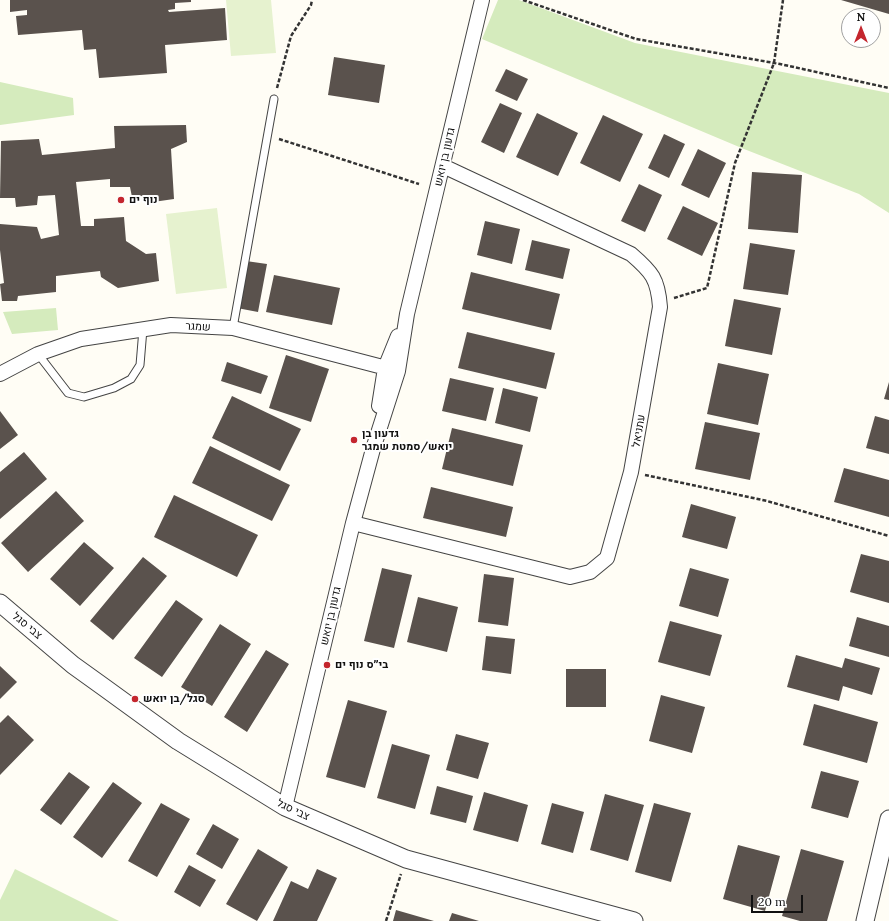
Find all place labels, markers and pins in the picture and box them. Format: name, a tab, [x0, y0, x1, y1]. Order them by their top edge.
place label: נוף ים	[129, 193, 158, 207]
marker: נוף ים	[116, 195, 126, 205]
place label: גדעון בן יואש/סמטת שמגר	[362, 427, 452, 453]
marker: גדעון בן יואש/סמטת שמגר	[349, 435, 359, 445]
place label: בי״ס נוף ים	[335, 658, 388, 672]
marker: בי״ס נוף ים	[322, 660, 332, 670]
place label: סגל/בן יואש	[143, 692, 205, 706]
marker: סגל/בן יואש	[130, 694, 140, 704]

